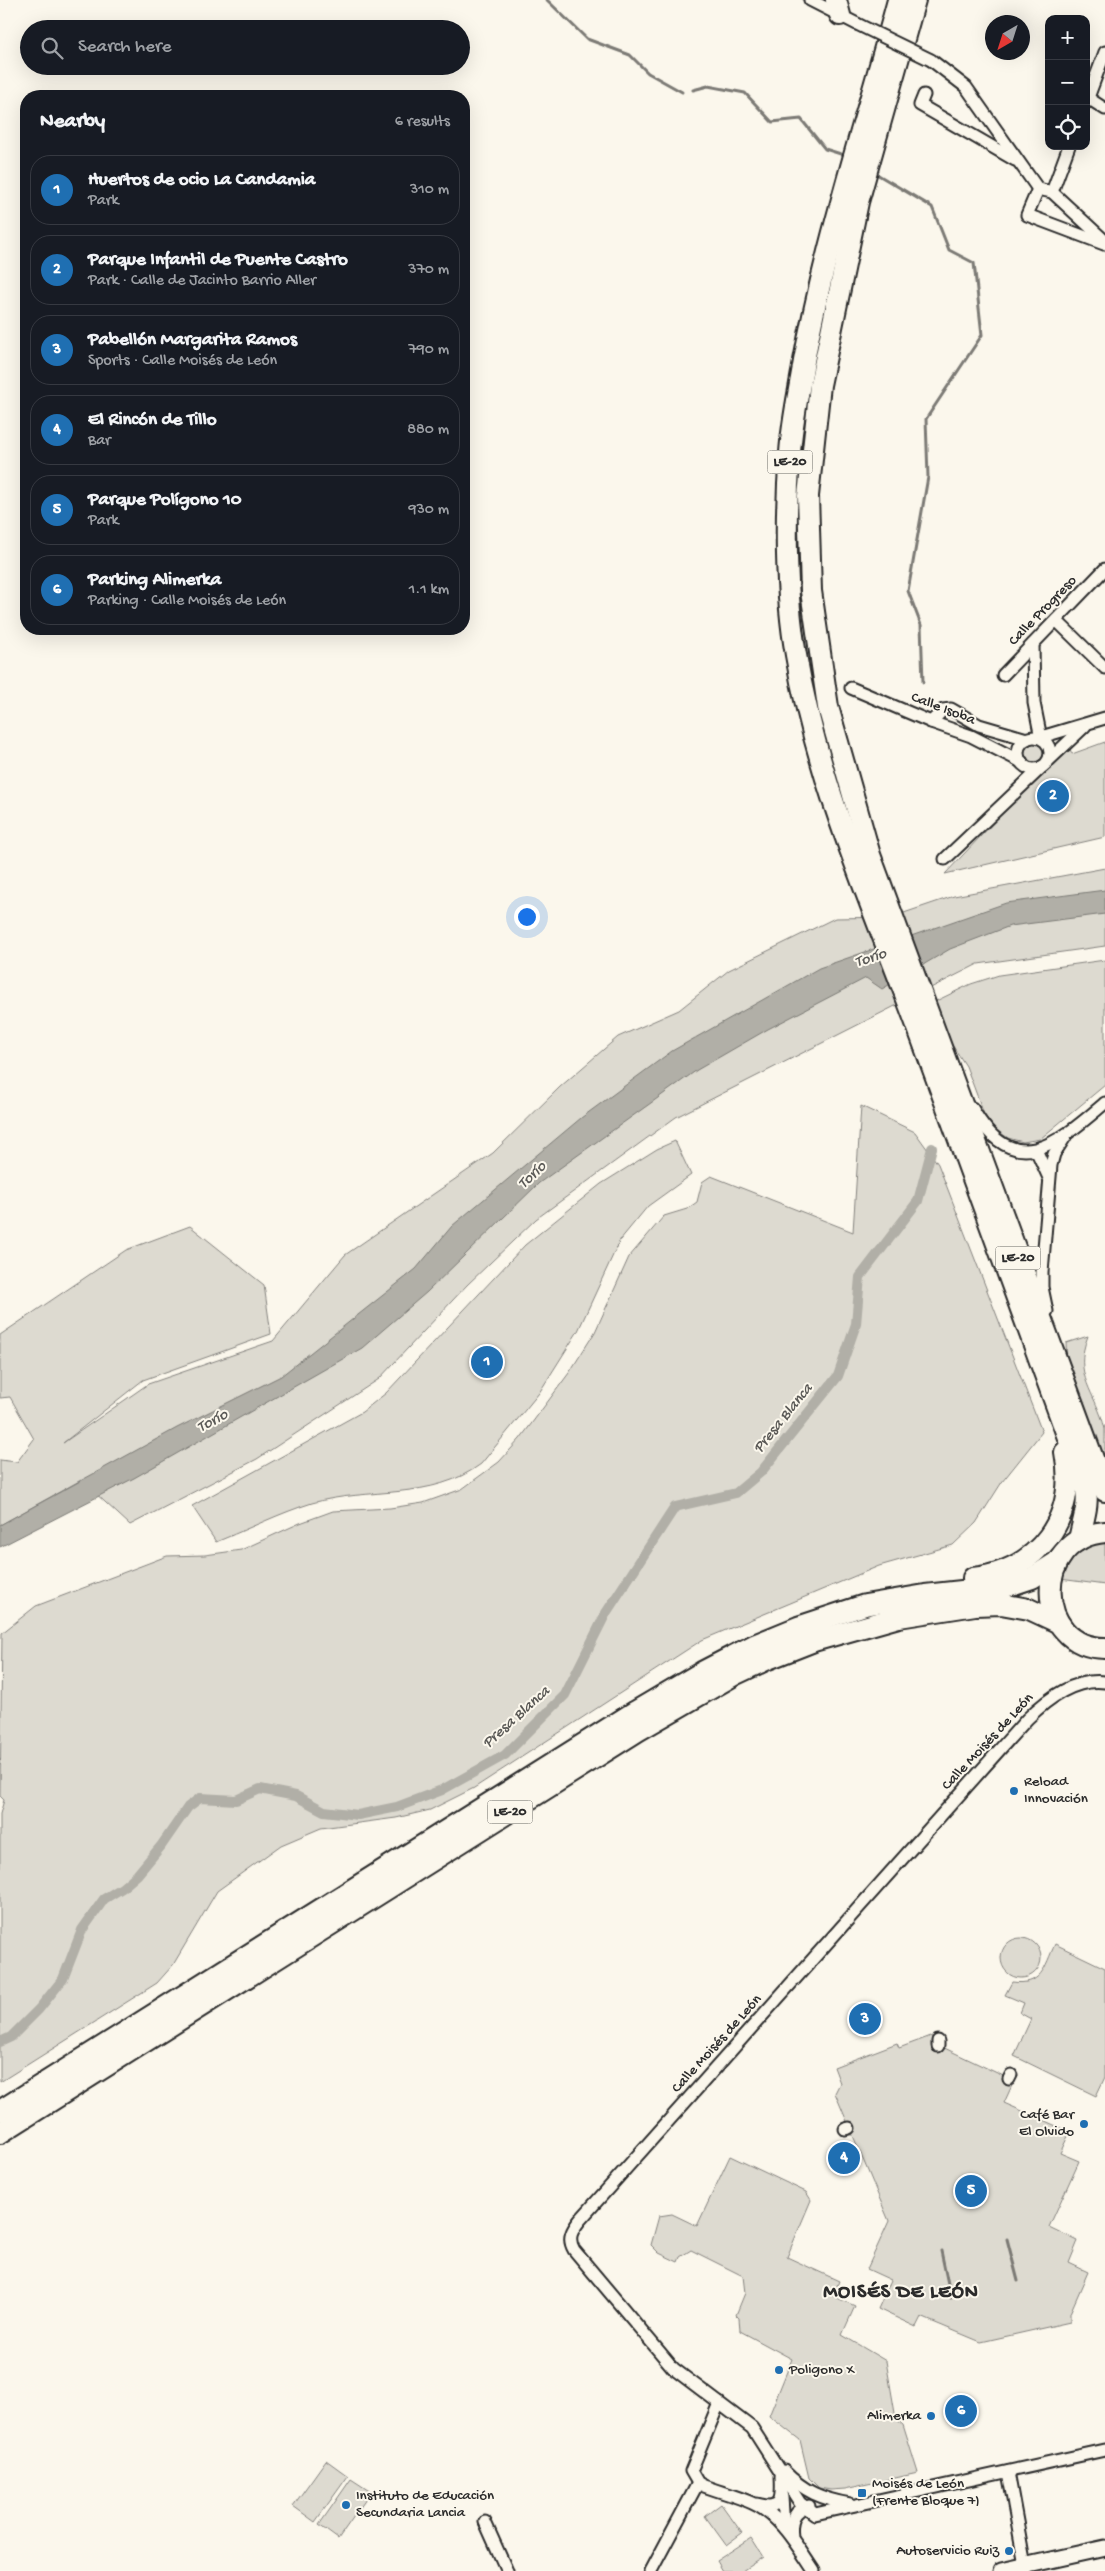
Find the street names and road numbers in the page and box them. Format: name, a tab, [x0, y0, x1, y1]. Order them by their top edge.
road number: LE-20	[768, 451, 812, 474]
street label: Calle Progreso	[1005, 572, 1081, 650]
street label: Calle Isoba	[908, 689, 978, 730]
road number: LE-20	[996, 1246, 1040, 1270]
street label: Calle Moisés de León	[938, 1690, 1038, 1794]
road number: LE-20	[488, 1800, 532, 1824]
street label: Calle Moisés de León	[668, 1991, 766, 2097]

